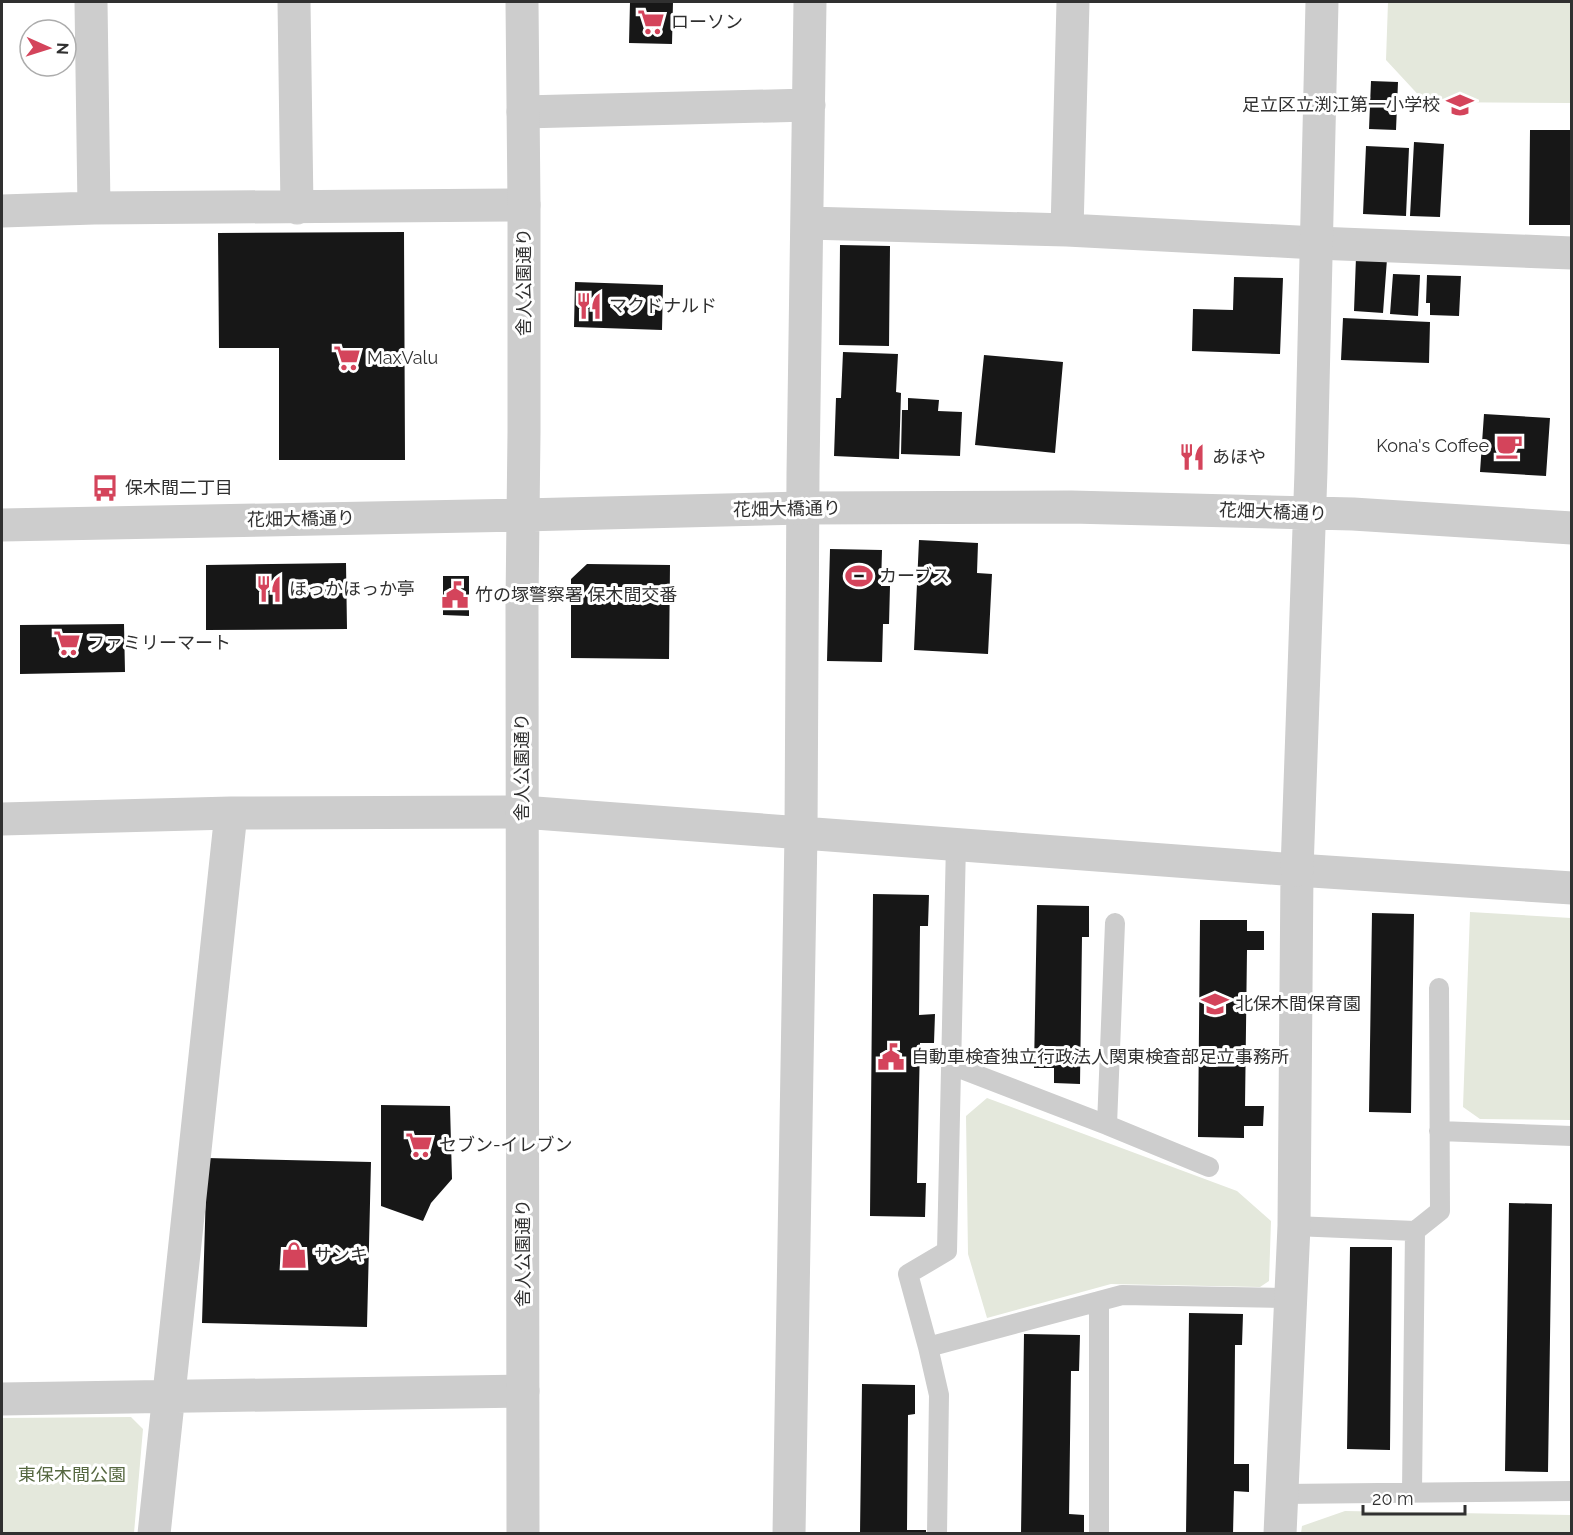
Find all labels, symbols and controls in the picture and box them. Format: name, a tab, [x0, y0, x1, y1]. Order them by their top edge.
supermarket icon: ローソン	[636, 7, 666, 37]
place label: ローソン	[671, 11, 743, 32]
north arrow	[18, 18, 78, 78]
text: N	[53, 42, 72, 55]
school or university icon: 足立区立渕江第一小学校	[1445, 90, 1475, 120]
place label: 足立区立渕江第一小学校	[1242, 94, 1440, 115]
street label: 舎人公園通り	[513, 228, 534, 336]
restaurant icon: マクドナルド	[574, 291, 604, 321]
place label: マクドナルド	[609, 295, 717, 316]
supermarket icon: MaxValu	[332, 343, 362, 373]
place label: MaxValu	[367, 347, 438, 368]
cafe icon: Kona's Coffee	[1494, 431, 1524, 461]
place label: Kona's Coffee	[1376, 435, 1489, 456]
restaurant icon: あほや	[1177, 442, 1207, 472]
place label: あほや	[1212, 446, 1266, 467]
bus stop icon: 保木間二丁目	[90, 473, 120, 503]
place label: 保木間二丁目	[125, 477, 233, 498]
street label: 花畑大橋通り	[733, 497, 841, 520]
street label: 花畑大橋通り	[1219, 499, 1327, 524]
street label: 花畑大橋通り	[247, 507, 355, 530]
sports icon: カーブス	[844, 561, 874, 591]
place label: カーブス	[879, 565, 950, 586]
restaurant icon: ほっかほっか亭	[254, 574, 284, 604]
place label: ほっかほっか亭	[289, 578, 415, 599]
public building icon: 竹の塚警察署 保木間交番	[440, 580, 470, 610]
place label: 竹の塚警察署 保木間交番	[475, 584, 678, 605]
supermarket icon: ファミリーマート	[52, 628, 82, 658]
place label: ファミリーマート	[87, 632, 231, 653]
street label: 舎人公園通り	[511, 713, 532, 821]
school or university icon: 北保木間保育園	[1200, 989, 1230, 1019]
place label: 北保木間保育園	[1235, 993, 1361, 1014]
public building icon: 自動車検査独立行政法人関東検査部足立事務所	[876, 1042, 906, 1072]
place label: 自動車検査独立行政法人関東検査部足立事務所	[911, 1046, 1289, 1067]
supermarket icon: セブン-イレブン	[404, 1130, 434, 1160]
place label: セブン-イレブン	[439, 1134, 573, 1155]
street label: 舎人公園通り	[512, 1199, 533, 1307]
shop icon: サンキ	[279, 1240, 309, 1270]
place label: サンキ	[314, 1244, 368, 1265]
park label: 東保木間公園	[18, 1464, 126, 1485]
scale bar	[1363, 1478, 1465, 1516]
text: 20 m	[1372, 1488, 1414, 1509]

